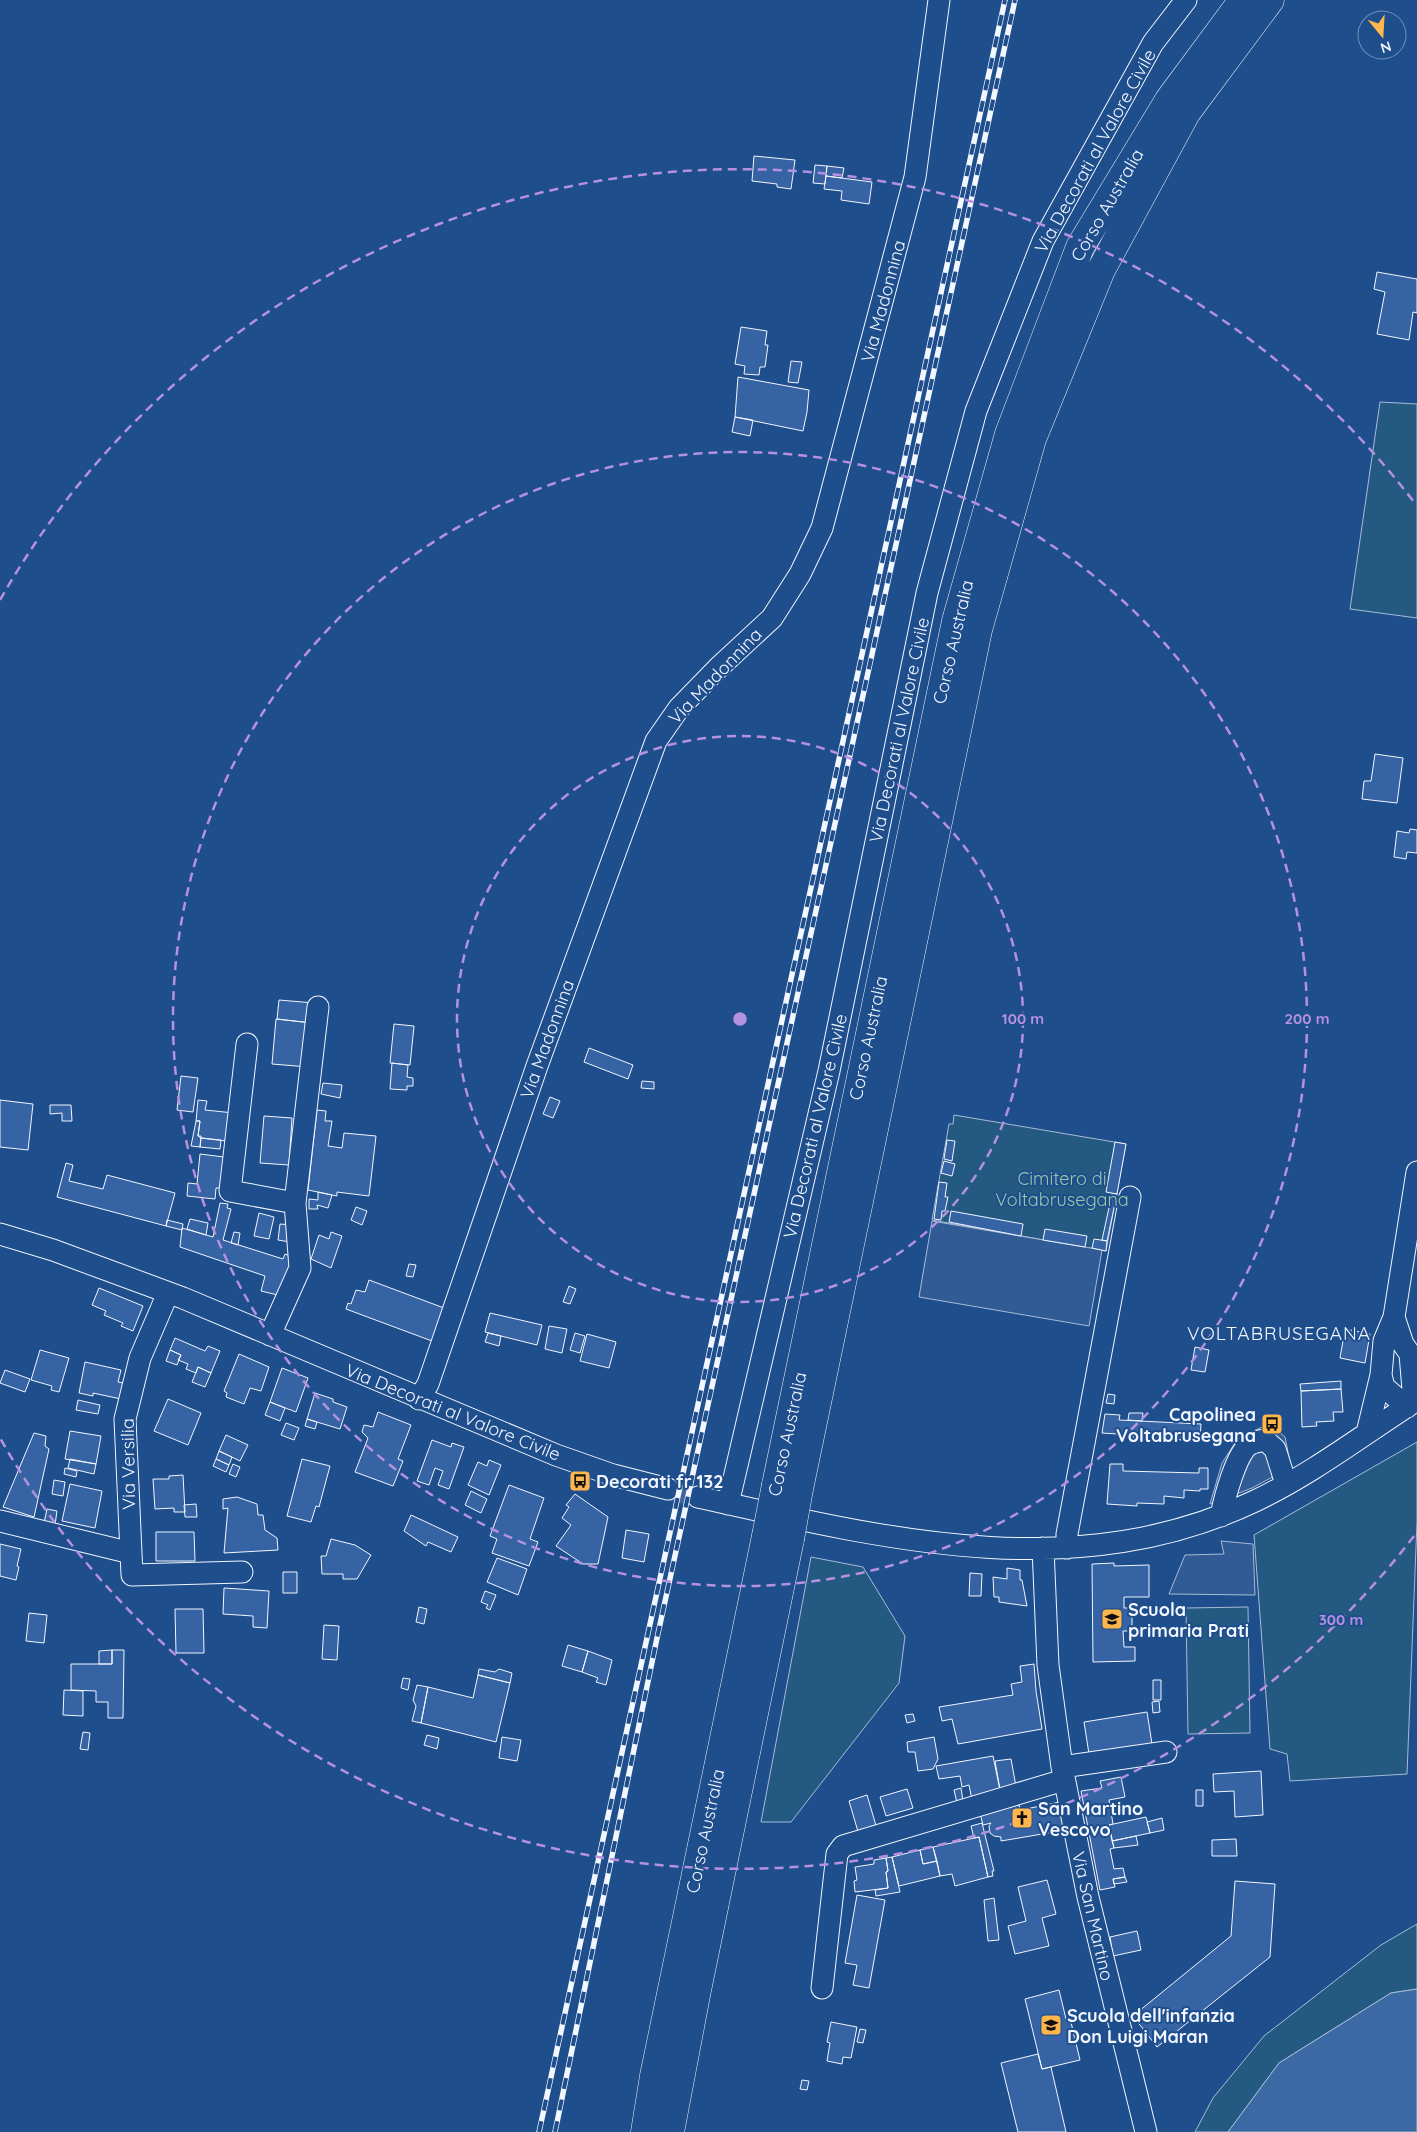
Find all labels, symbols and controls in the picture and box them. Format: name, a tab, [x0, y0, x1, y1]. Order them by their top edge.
north arrow	[1357, 10, 1407, 60]
text: N	[1378, 37, 1394, 58]
street label: Via Decorati al Valore Civile	[1029, 45, 1161, 257]
street label: Corso Australia	[1065, 144, 1149, 266]
street label: Via Madonnina	[856, 238, 910, 364]
street label: Corso Australia	[928, 578, 978, 706]
street label: Via Decorati al Valore Civile	[864, 615, 934, 845]
street label: Via Madonnina	[663, 623, 767, 729]
street label: Corso Australia	[844, 974, 892, 1102]
street label: Via Madonnina	[515, 976, 579, 1102]
text: 100 m	[1002, 1009, 1044, 1028]
text: 200 m	[1285, 1009, 1330, 1028]
centre of rings	[731, 1010, 749, 1028]
street label: Via Decorati al Valore Civile	[778, 1011, 852, 1241]
park label: Cimitero di Voltabrusegana	[995, 1167, 1129, 1211]
district label: VOLTABRUSEGANA	[1187, 1321, 1371, 1345]
street label: Via Decorati al Valore Civile	[342, 1358, 564, 1466]
street label: Corso Australia	[763, 1370, 811, 1498]
place label: Capolinea Voltabrusegana	[1116, 1403, 1256, 1447]
bus stop icon: Capolinea Voltabrusegana	[1260, 1412, 1284, 1436]
street label: Via Versilia	[116, 1418, 140, 1510]
bus stop icon: Decorati fr 132	[568, 1469, 592, 1493]
place label: Decorati fr 132	[596, 1470, 723, 1493]
place label: Scuola primaria Prati	[1128, 1598, 1249, 1642]
school or university icon: Scuola primaria Prati	[1100, 1607, 1124, 1631]
text: 300 m	[1319, 1610, 1363, 1629]
street label: Corso Australia	[681, 1767, 729, 1895]
place label: San Martino Vescovo	[1038, 1797, 1143, 1841]
church icon: San Martino Vescovo	[1010, 1806, 1034, 1830]
street label: Via San Martino	[1067, 1849, 1119, 1983]
place label: Scuola dell'infanzia Don Luigi Maran	[1067, 2004, 1235, 2048]
school or university icon: Scuola dell'infanzia Don Luigi Maran	[1039, 2013, 1063, 2037]

